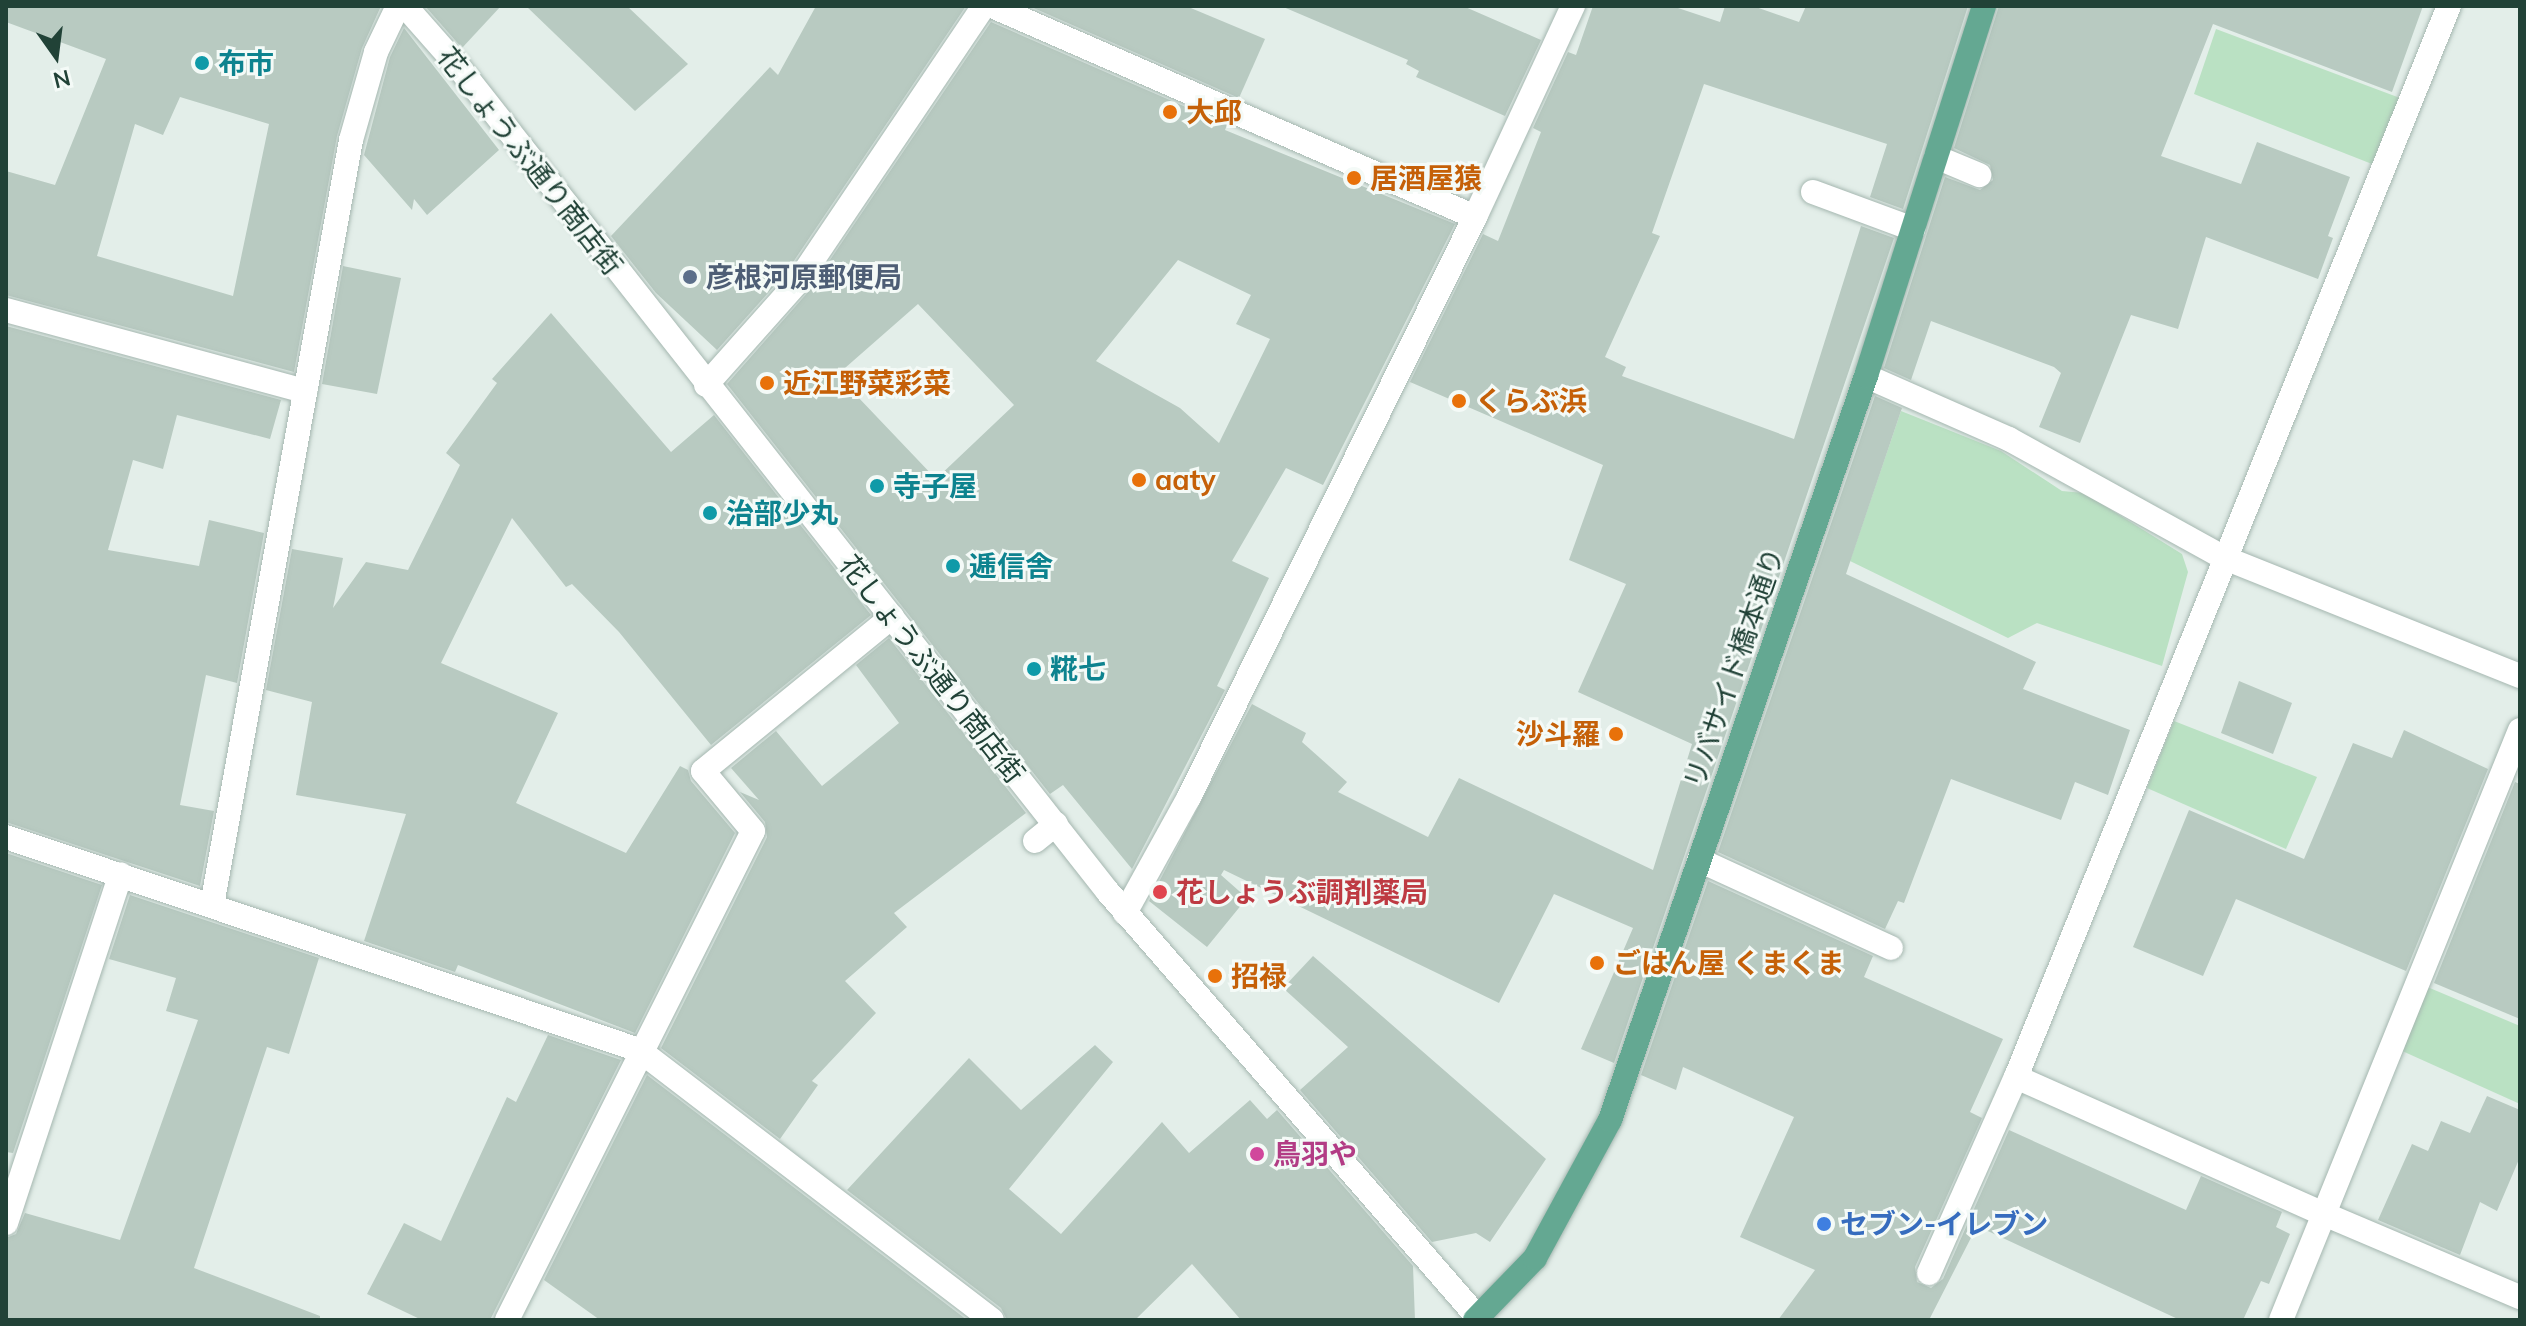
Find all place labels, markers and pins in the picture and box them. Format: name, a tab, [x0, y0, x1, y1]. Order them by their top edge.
place label: 布市	[218, 46, 274, 80]
marker: 布市	[193, 54, 211, 72]
place label: 大邱	[1186, 95, 1242, 129]
marker: 大邱	[1161, 103, 1179, 121]
place label: 居酒屋猿	[1370, 161, 1482, 195]
marker: 居酒屋猿	[1345, 169, 1363, 187]
place label: 彦根河原郵便局	[706, 260, 902, 294]
marker: 彦根河原郵便局	[681, 268, 699, 286]
place label: 近江野菜彩菜	[783, 366, 951, 400]
marker: 近江野菜彩菜	[758, 374, 776, 392]
place label: くらぶ浜	[1475, 384, 1587, 418]
marker: くらぶ浜	[1450, 392, 1468, 410]
place label: aaty	[1155, 463, 1216, 497]
place label: 寺子屋	[893, 469, 977, 503]
marker: aaty	[1130, 471, 1148, 489]
marker: 寺子屋	[868, 477, 886, 495]
place label: 治部少丸	[726, 496, 838, 530]
marker: 治部少丸	[701, 504, 719, 522]
place label: 逓信舎	[969, 549, 1053, 583]
marker: 逓信舎	[944, 557, 962, 575]
place label: 糀七	[1050, 652, 1106, 686]
marker: 糀七	[1025, 660, 1043, 678]
place label: 沙斗羅	[1516, 717, 1600, 751]
marker: 沙斗羅	[1607, 725, 1625, 743]
place label: 花しょうぶ調剤薬局	[1176, 875, 1428, 909]
marker: 花しょうぶ調剤薬局	[1151, 883, 1169, 901]
place label: ごはん屋 くまくま	[1613, 946, 1845, 980]
marker: ごはん屋 くまくま	[1588, 954, 1606, 972]
place label: 招禄	[1231, 959, 1287, 993]
marker: 招禄	[1206, 967, 1224, 985]
place label: 鳥羽や	[1273, 1137, 1357, 1171]
marker: 鳥羽や	[1248, 1145, 1266, 1163]
place label: セブン-イレブン	[1840, 1207, 2048, 1241]
marker: セブン-イレブン	[1815, 1215, 1833, 1233]

